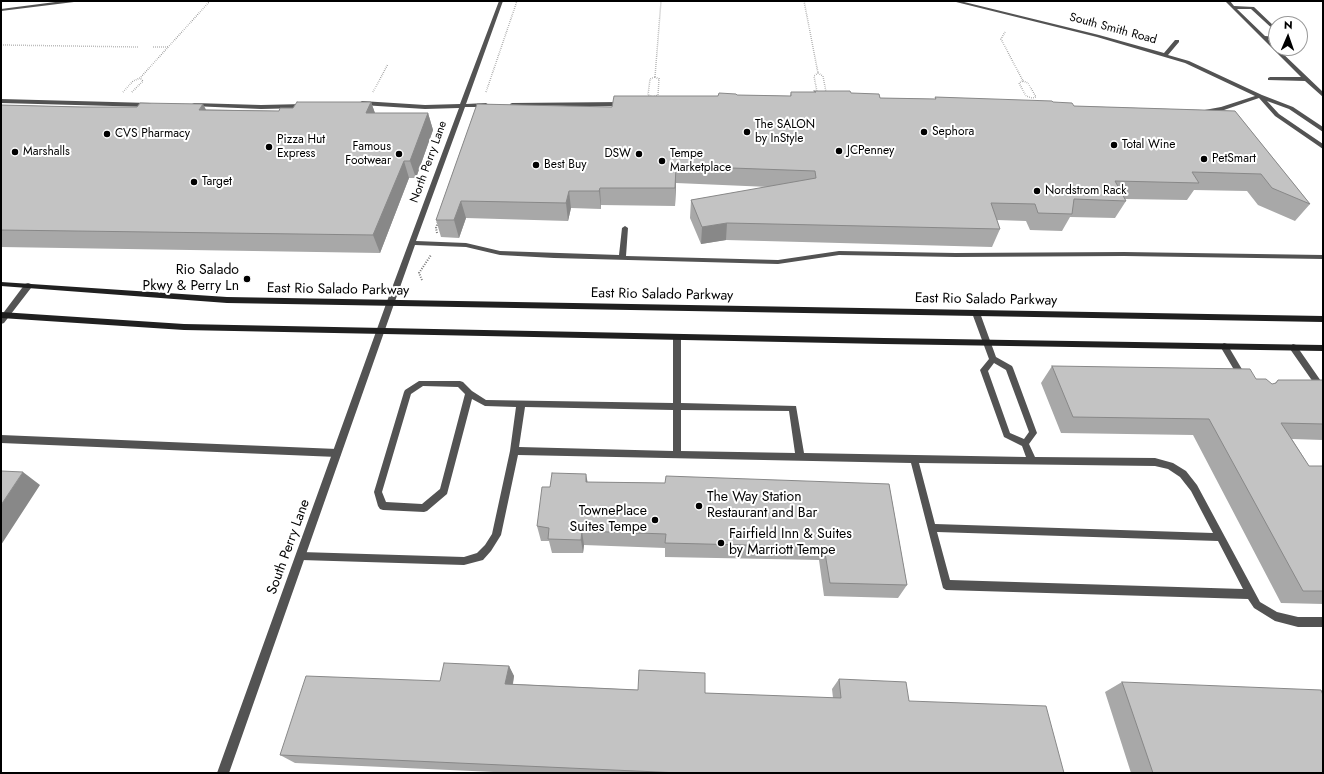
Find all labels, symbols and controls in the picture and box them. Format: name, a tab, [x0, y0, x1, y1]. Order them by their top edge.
street label: South Smith Road	[1068, 10, 1158, 48]
north arrow	[1268, 16, 1308, 56]
text: N	[1284, 17, 1293, 33]
place label: The SALON by InStyle	[755, 118, 815, 146]
street label: North Perry Lane	[407, 119, 451, 205]
place label: Sephora	[932, 125, 974, 139]
place label: CVS Pharmacy	[115, 127, 190, 141]
marker: The SALON by InStyle	[742, 127, 752, 137]
marker: Sephora	[919, 127, 929, 137]
marker: CVS Pharmacy	[102, 129, 112, 139]
place label: Pizza Hut Express	[277, 133, 325, 161]
place label: Total Wine	[1122, 138, 1175, 152]
place label: Famous Footwear	[345, 140, 391, 168]
marker: Total Wine	[1109, 140, 1119, 150]
marker: Pizza Hut Express	[264, 142, 274, 152]
place label: JCPenney	[847, 144, 894, 158]
place label: Marshalls	[23, 145, 70, 159]
marker: JCPenney	[834, 146, 844, 156]
marker: Marshalls	[10, 147, 20, 157]
place label: DSW	[604, 147, 631, 161]
place label: Tempe Marketplace	[670, 147, 731, 175]
marker: Famous Footwear	[394, 149, 404, 159]
marker: DSW	[634, 149, 644, 159]
place label: PetSmart	[1212, 152, 1256, 166]
marker: PetSmart	[1199, 154, 1209, 164]
marker: Tempe Marketplace	[657, 156, 667, 166]
place label: Best Buy	[544, 158, 586, 172]
marker: Best Buy	[531, 160, 541, 170]
place label: Target	[202, 175, 232, 189]
marker: Target	[189, 177, 199, 187]
place label: Nordstrom Rack	[1045, 184, 1126, 198]
marker: Nordstrom Rack	[1032, 186, 1042, 196]
place label: Rio Salado Pkwy & Perry Ln	[143, 263, 239, 296]
marker: Rio Salado Pkwy & Perry Ln	[242, 274, 252, 284]
street label: East Rio Salado Parkway	[267, 280, 409, 300]
street label: East Rio Salado Parkway	[591, 285, 733, 305]
street label: East Rio Salado Parkway	[915, 290, 1057, 310]
place label: The Way Station Restaurant and Bar	[707, 490, 817, 522]
street label: South Perry Lane	[264, 497, 314, 597]
marker: The Way Station Restaurant and Bar	[694, 501, 704, 511]
place label: TownePlace Suites Tempe	[569, 504, 647, 536]
marker: TownePlace Suites Tempe	[650, 515, 660, 525]
place label: Fairfield Inn & Suites by Marriott Tempe	[729, 527, 852, 560]
marker: Fairfield Inn & Suites by Marriott Tempe	[716, 538, 726, 548]

